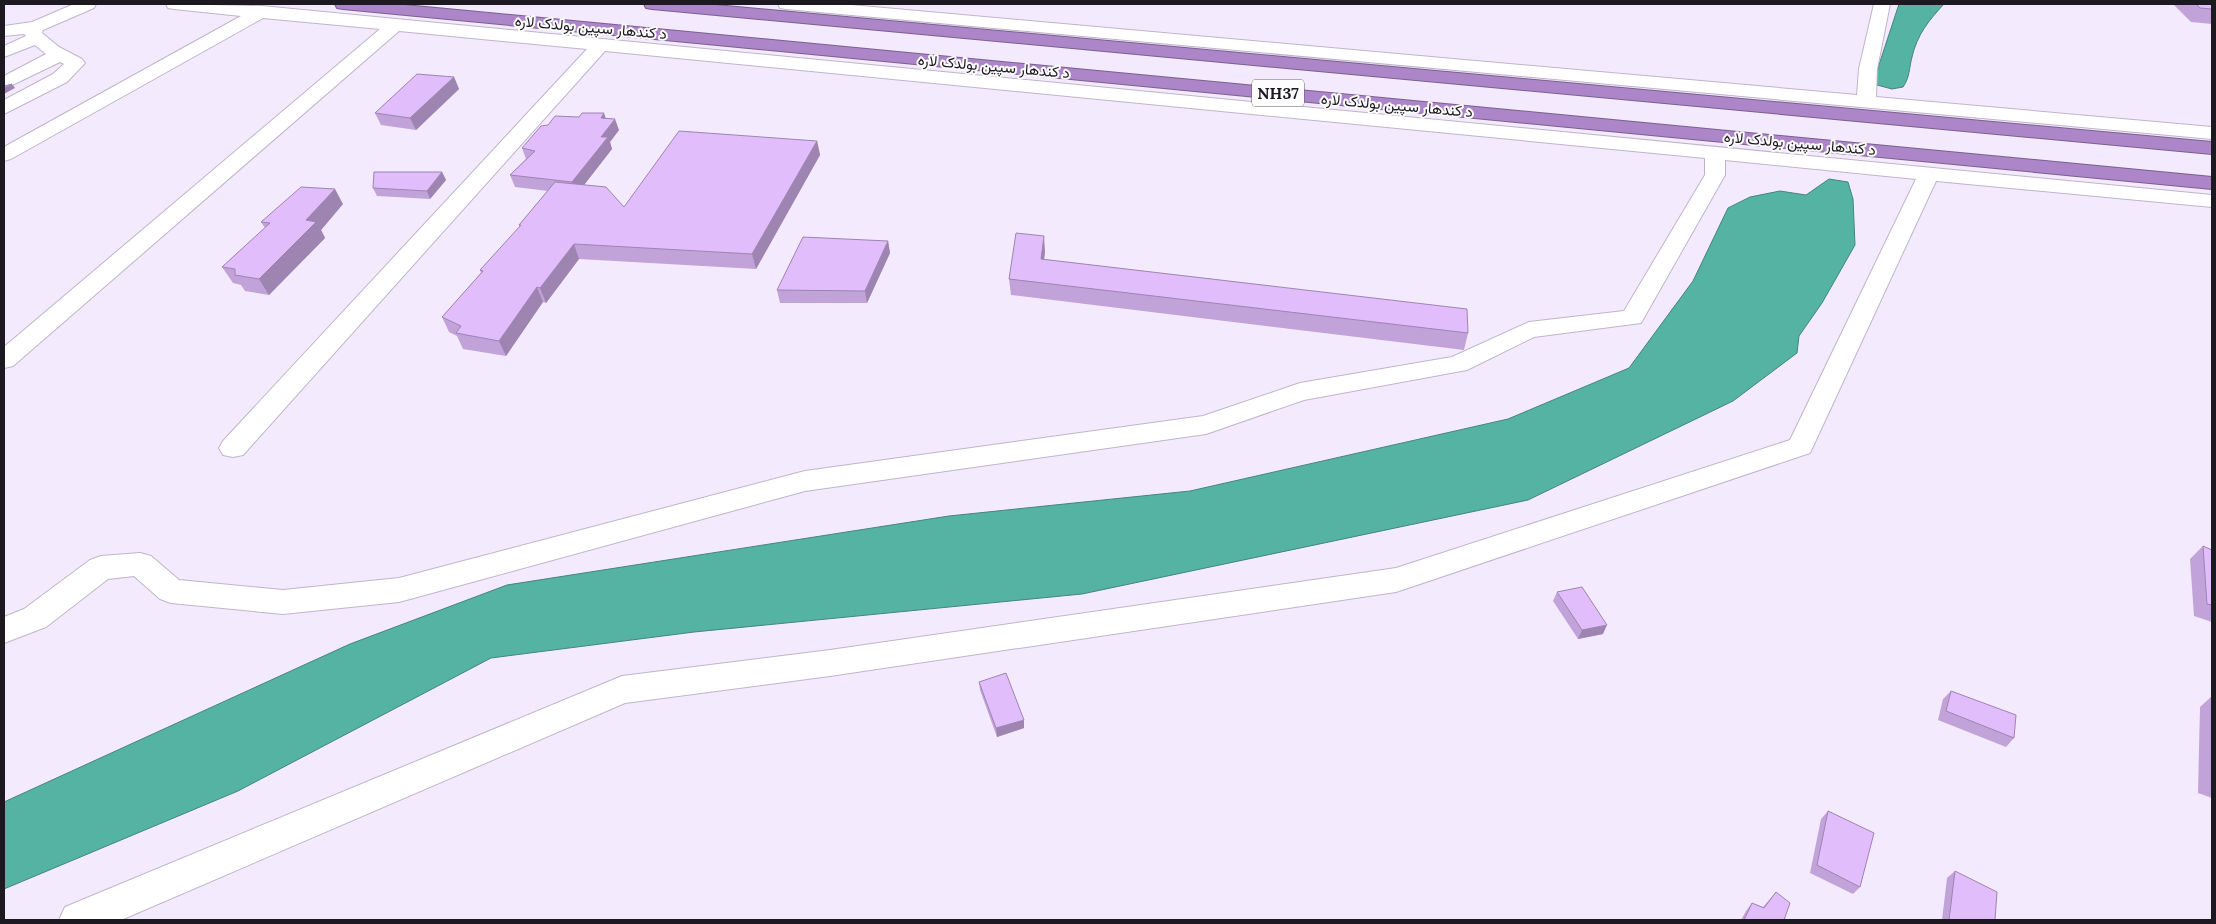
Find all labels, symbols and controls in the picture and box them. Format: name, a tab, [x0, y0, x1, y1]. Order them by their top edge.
street label: د کندهار سپین بولدک لاره	[514, 11, 668, 44]
street label: د کندهار سپین بولدک لاره	[917, 50, 1071, 83]
road number: NH37	[1252, 80, 1304, 106]
street label: د کندهار سپین بولدک لاره	[1320, 89, 1474, 122]
street label: د کندهار سپین بولدک لاره	[1723, 127, 1877, 160]

